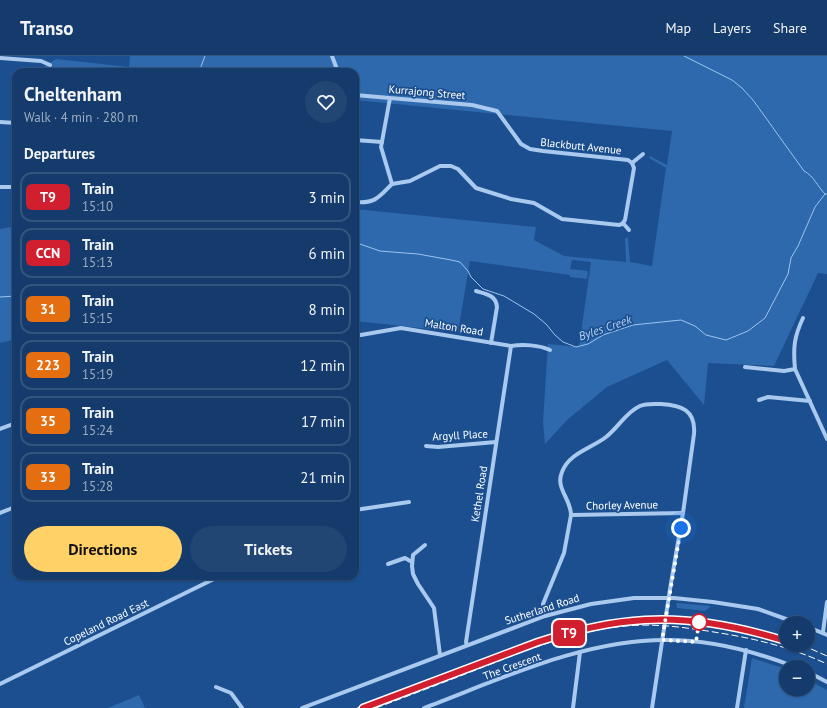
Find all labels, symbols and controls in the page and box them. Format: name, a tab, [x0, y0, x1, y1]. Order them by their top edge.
text: Transo	[20, 16, 73, 40]
text: Map	[665, 19, 691, 37]
text: Layers	[713, 19, 751, 37]
text: Share	[773, 19, 807, 37]
button: heart	[305, 81, 347, 123]
text: Cheltenham	[24, 82, 122, 106]
street label: Kurrajong Street	[388, 82, 466, 102]
text: Walk · 4 min · 280 m	[24, 109, 138, 126]
street label: Blackbutt Avenue	[540, 135, 623, 157]
text: Departures	[24, 144, 95, 163]
text: Train	[82, 179, 114, 198]
text: T9	[40, 188, 56, 206]
text: 3 min	[308, 188, 345, 207]
text: 15:10	[82, 198, 113, 215]
text: Train	[82, 235, 114, 254]
text: CCN	[36, 244, 60, 262]
text: 6 min	[308, 244, 345, 263]
text: 15:13	[82, 254, 113, 271]
text: Train	[82, 291, 114, 310]
text: 31	[40, 300, 56, 318]
text: 8 min	[308, 300, 345, 319]
text: 15:15	[82, 310, 113, 327]
water label: Byles Creek	[576, 311, 634, 344]
street label: Malton Road	[424, 315, 484, 339]
text: Train	[82, 347, 114, 366]
text: 223	[36, 356, 60, 374]
text: 12 min	[300, 356, 345, 375]
text: 15:19	[82, 366, 113, 383]
text: Train	[82, 403, 114, 422]
text: 35	[40, 412, 56, 430]
text: 17 min	[301, 412, 345, 431]
text: 15:24	[82, 422, 113, 439]
street label: Argyll Place	[432, 427, 489, 443]
text: Train	[82, 459, 114, 478]
street label: Kethel Road	[468, 465, 490, 523]
text: 33	[40, 468, 56, 486]
text: 21 min	[300, 468, 345, 487]
text: 15:28	[82, 478, 113, 495]
street label: Chorley Avenue	[586, 497, 659, 513]
your location	[671, 518, 691, 538]
button: Directions	[24, 526, 182, 572]
button: Tickets	[190, 526, 347, 572]
street label: Sutherland Road	[503, 590, 581, 628]
street label: Copeland Road East	[61, 595, 151, 649]
unlabelled marker	[690, 613, 708, 631]
map controls	[779, 616, 815, 696]
button: +	[779, 616, 815, 652]
line badge: T9	[551, 620, 587, 646]
text: T9	[561, 624, 577, 642]
street label: The Crescent	[481, 649, 543, 683]
button: −	[779, 660, 815, 696]

